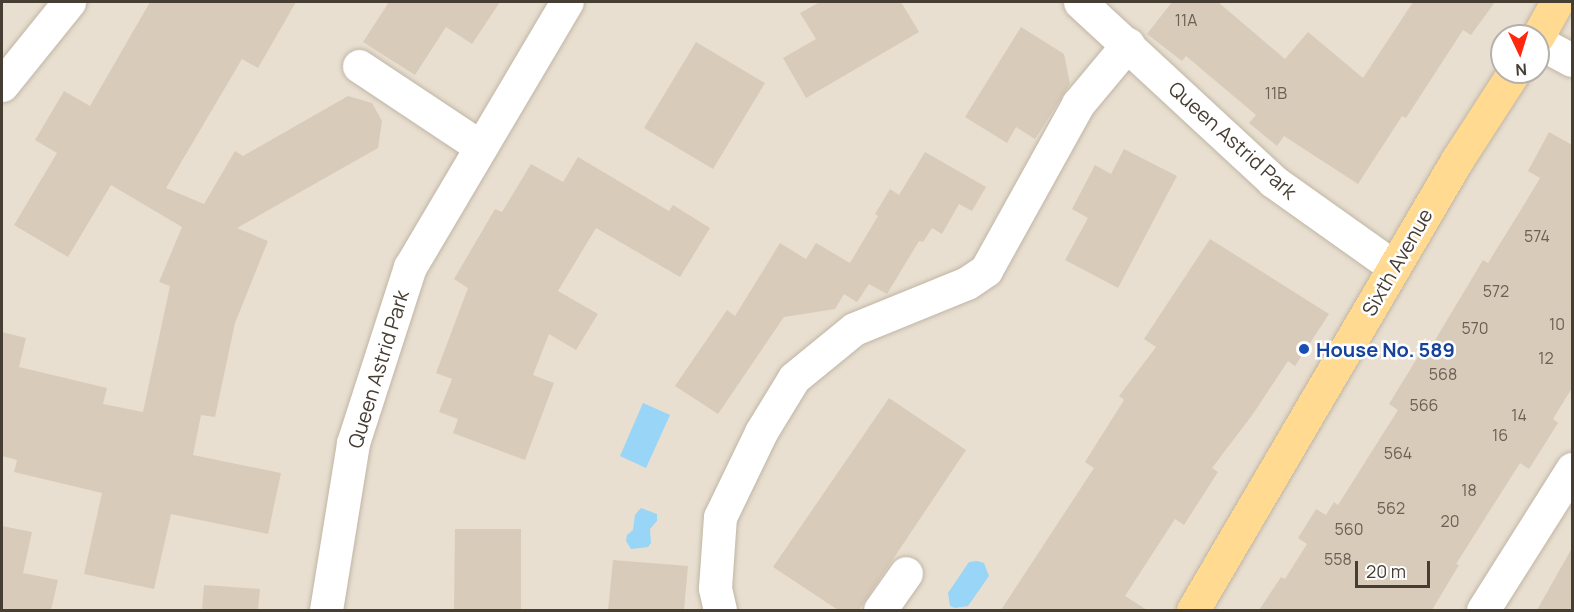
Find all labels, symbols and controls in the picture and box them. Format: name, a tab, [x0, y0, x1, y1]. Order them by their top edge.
house number: 11A	[1175, 10, 1197, 30]
north arrow	[1490, 24, 1550, 84]
text: N	[1515, 59, 1528, 81]
street label: Queen Astrid Park	[1164, 76, 1302, 204]
house number: 11B	[1265, 83, 1287, 103]
street label: Sixth Avenue	[1357, 204, 1437, 320]
house number: 574	[1524, 226, 1550, 246]
house number: 572	[1483, 281, 1509, 301]
street label: Queen Astrid Park	[343, 287, 413, 451]
house number: 10	[1549, 314, 1565, 334]
house number: 570	[1461, 318, 1489, 338]
place label: House No. 589	[1316, 337, 1455, 361]
marker: House No. 589	[1297, 342, 1311, 356]
house number: 12	[1538, 348, 1554, 368]
house number: 568	[1429, 364, 1457, 384]
house number: 566	[1409, 395, 1439, 415]
house number: 14	[1511, 405, 1527, 425]
house number: 16	[1492, 425, 1508, 445]
house number: 564	[1384, 443, 1412, 463]
house number: 18	[1461, 480, 1477, 500]
house number: 562	[1377, 498, 1405, 518]
house number: 20	[1441, 511, 1459, 531]
house number: 560	[1335, 519, 1363, 539]
house number: 558	[1324, 549, 1352, 569]
scale bar	[1358, 549, 1433, 587]
text: 20 m	[1366, 559, 1406, 583]

